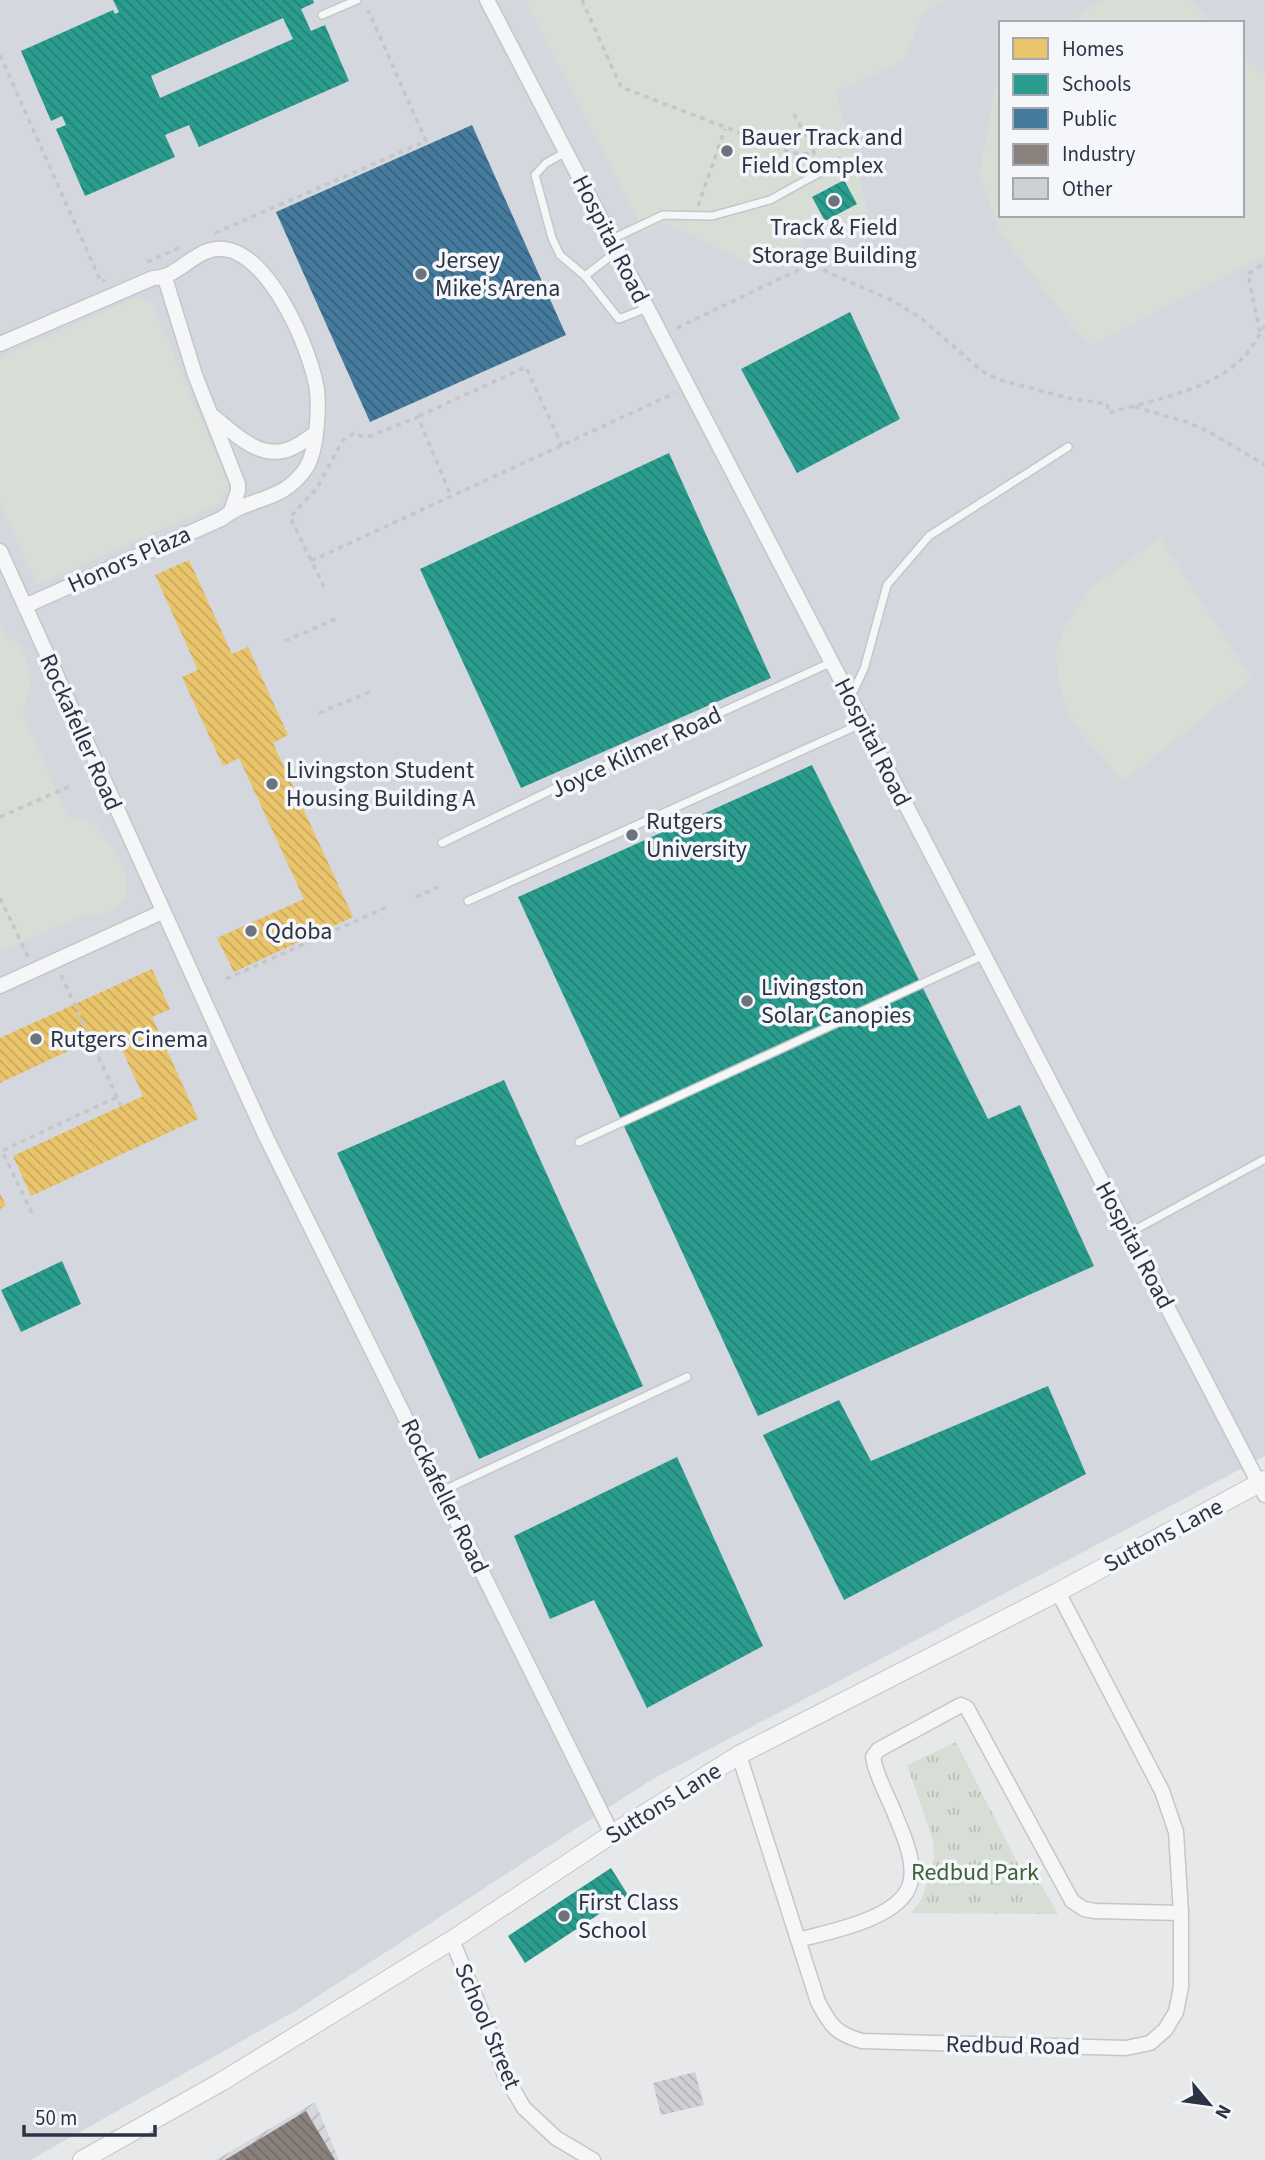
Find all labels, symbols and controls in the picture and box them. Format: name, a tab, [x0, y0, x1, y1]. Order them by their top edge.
legend	[999, 21, 1244, 217]
text: Homes	[1062, 34, 1124, 64]
text: Schools	[1062, 69, 1131, 99]
text: Public	[1062, 104, 1117, 134]
place label: Bauer Track and Field Complex	[741, 120, 903, 183]
text: Industry	[1062, 139, 1135, 169]
marker: Bauer Track and Field Complex	[719, 143, 735, 159]
street label: Hospital Road	[563, 169, 658, 310]
text: Other	[1062, 174, 1113, 204]
marker: Track & Field Storage Building	[826, 193, 842, 209]
place label: Track & Field Storage Building	[751, 210, 917, 273]
place label: Jersey Mike's Arena	[435, 243, 560, 306]
marker: Jersey Mike's Arena	[413, 266, 429, 282]
street label: Honors Plaza	[62, 517, 196, 602]
street label: Rockafeller Road	[30, 648, 131, 816]
street label: Hospital Road	[825, 672, 920, 813]
street label: Joyce Kilmer Road	[545, 697, 727, 807]
place label: Livingston Student Housing Building A	[286, 753, 475, 816]
marker: Livingston Student Housing Building A	[264, 776, 280, 792]
place label: Rutgers University	[646, 804, 747, 867]
marker: Rutgers University	[624, 827, 640, 843]
place label: Qdoba	[265, 914, 332, 949]
marker: Qdoba	[243, 923, 259, 939]
place label: Livingston Solar Canopies	[761, 970, 911, 1033]
marker: Livingston Solar Canopies	[739, 993, 755, 1009]
place label: Rutgers Cinema	[50, 1022, 208, 1057]
marker: Rutgers Cinema	[28, 1031, 44, 1047]
street label: Hospital Road	[1086, 1175, 1183, 1315]
street label: Rockafeller Road	[392, 1413, 497, 1580]
street label: Suttons Lane	[1097, 1489, 1229, 1582]
street label: Suttons Lane	[598, 1754, 728, 1853]
park label: Redbud Park	[911, 1855, 1039, 1890]
place label: First Class School	[578, 1885, 679, 1948]
marker: First Class School	[556, 1908, 572, 1924]
street label: School Street	[445, 1958, 530, 2095]
street label: Redbud Road	[945, 2027, 1081, 2064]
north arrow	[1174, 2069, 1244, 2139]
scale bar	[24, 2094, 156, 2138]
text: N	[1208, 2099, 1237, 2124]
text: 50 m	[35, 2103, 77, 2133]

